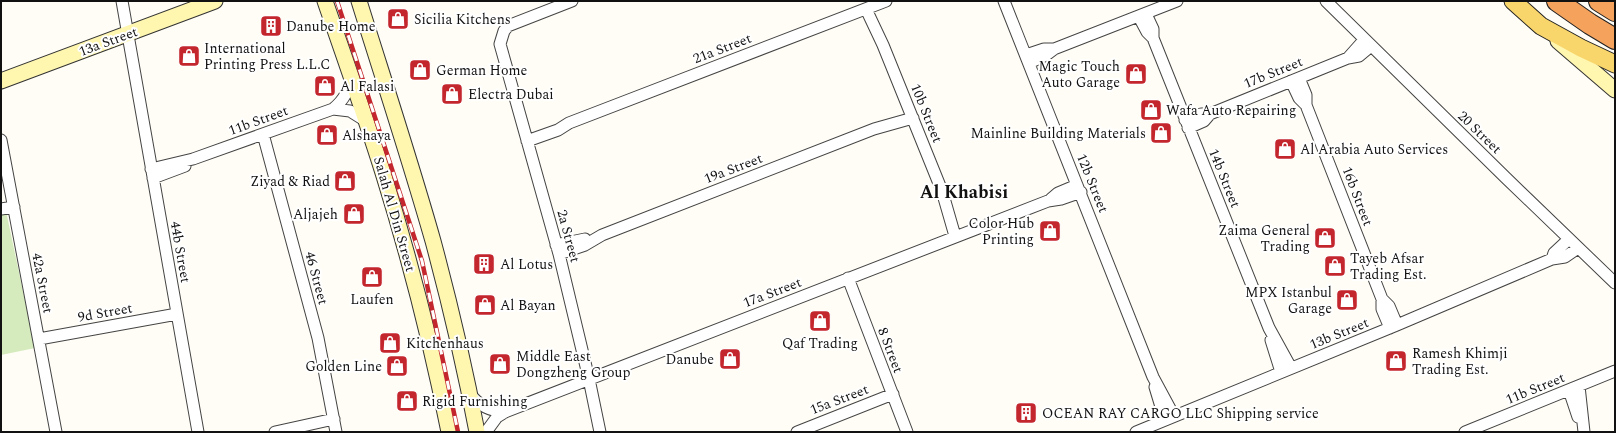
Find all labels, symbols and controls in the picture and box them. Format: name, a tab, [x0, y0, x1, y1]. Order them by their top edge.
shop icon: Sicilia Kitchens	[385, 6, 411, 32]
place label: Sicilia Kitchens	[414, 9, 511, 30]
building icon: Danube Home	[258, 13, 284, 39]
place label: Danube Home	[286, 16, 376, 37]
street label: 13a Street	[76, 21, 140, 62]
street label: 21a Street	[690, 28, 754, 69]
place label: International Printing Press L.L.C	[204, 38, 330, 75]
shop icon: International Printing Press L.L.C	[176, 43, 202, 69]
street label: 17b Street	[1240, 51, 1306, 94]
place label: Magic Touch Auto Garage	[1039, 56, 1120, 93]
shop icon: German Home	[407, 57, 433, 83]
place label: German Home	[436, 60, 527, 81]
shop icon: Magic Touch Auto Garage	[1123, 61, 1149, 87]
shop icon: Al Falasi	[312, 73, 338, 99]
place label: Al Falasi	[340, 76, 394, 97]
street label: 10b Street	[905, 80, 948, 146]
shop icon: Electra Dubai	[439, 81, 465, 107]
place label: Electra Dubai	[468, 84, 554, 105]
shop icon: Wafa Auto Repairing	[1138, 97, 1164, 123]
street label: 11b Street	[225, 100, 291, 141]
place label: Wafa Auto Repairing	[1166, 100, 1296, 121]
street label: 20 Street	[1453, 106, 1506, 159]
shop icon: Mainline Building Materials	[1148, 120, 1174, 146]
shop icon: Alshaya	[314, 122, 340, 148]
place label: Mainline Building Materials	[970, 123, 1146, 144]
place label: Alshaya	[342, 125, 391, 146]
shop icon: Al Arabia Auto Services	[1272, 136, 1298, 162]
place label: Al Arabia Auto Services	[1300, 139, 1448, 160]
street label: 14b Street	[1203, 145, 1246, 211]
street label: 19a Street	[701, 148, 765, 189]
street label: 12b Street	[1071, 150, 1114, 216]
street label: Salah Al Din Street	[368, 154, 421, 274]
street label: 16b Street	[1337, 163, 1378, 229]
shop icon: Ziyad & Riad	[332, 168, 358, 194]
place label: Ziyad & Riad	[250, 171, 330, 192]
district label: Al Khabisi	[920, 179, 1008, 206]
shop icon: Aljajeh	[341, 201, 367, 227]
place label: Aljajeh	[293, 204, 338, 225]
street label: 2a Street	[551, 207, 586, 265]
place label: Color Hub Printing	[969, 213, 1034, 250]
shop icon: Color Hub Printing	[1037, 218, 1063, 244]
street label: 44b Street	[165, 220, 196, 285]
place label: Zaima General Trading	[1218, 220, 1310, 257]
shop icon: Zaima General Trading	[1312, 225, 1338, 251]
place label: Tayeb Afsar Trading Est.	[1350, 248, 1426, 285]
street label: 46 Street	[299, 249, 334, 307]
street label: 42a Street	[26, 251, 59, 315]
building icon: Al Lotus	[471, 251, 497, 277]
shop icon: Tayeb Afsar Trading Est.	[1322, 253, 1348, 279]
place label: Al Lotus	[500, 254, 553, 275]
shop icon: Laufen	[359, 264, 385, 290]
street label: 17a Street	[740, 272, 804, 313]
place label: MPX Istanbul Garage	[1245, 282, 1332, 319]
shop icon: MPX Istanbul Garage	[1334, 287, 1360, 313]
place label: Laufen	[350, 289, 394, 310]
shop icon: Al Bayan	[472, 292, 498, 318]
place label: Al Bayan	[500, 295, 556, 316]
street label: 9d Street	[76, 297, 134, 328]
shop icon: Qaf Trading	[807, 308, 833, 334]
street label: 13b Street	[1306, 312, 1372, 355]
street label: 8 Street	[872, 324, 909, 376]
shop icon: Kitchenhaus	[377, 330, 403, 356]
place label: Kitchenhaus	[406, 333, 484, 354]
place label: Qaf Trading	[782, 333, 858, 354]
place label: Ramesh Khimji Trading Est.	[1412, 343, 1508, 380]
place label: Middle East Dongzheng Group	[516, 346, 630, 383]
shop icon: Danube	[717, 346, 743, 372]
shop icon: Ramesh Khimji Trading Est.	[1383, 348, 1409, 374]
place label: Danube	[666, 349, 714, 370]
shop icon: Middle East Dongzheng Group	[487, 351, 513, 377]
shop icon: Golden Line	[384, 353, 410, 379]
place label: Golden Line	[305, 356, 382, 377]
street label: 11b Street	[1502, 367, 1568, 410]
street label: 15a Street	[807, 379, 871, 420]
shop icon: Rigid Furnishing	[394, 388, 420, 414]
place label: Rigid Furnishing	[422, 391, 528, 412]
building icon: OCEAN RAY CARGO LLC Shipping service	[1013, 400, 1039, 426]
place label: OCEAN RAY CARGO LLC Shipping service	[1042, 403, 1319, 424]

